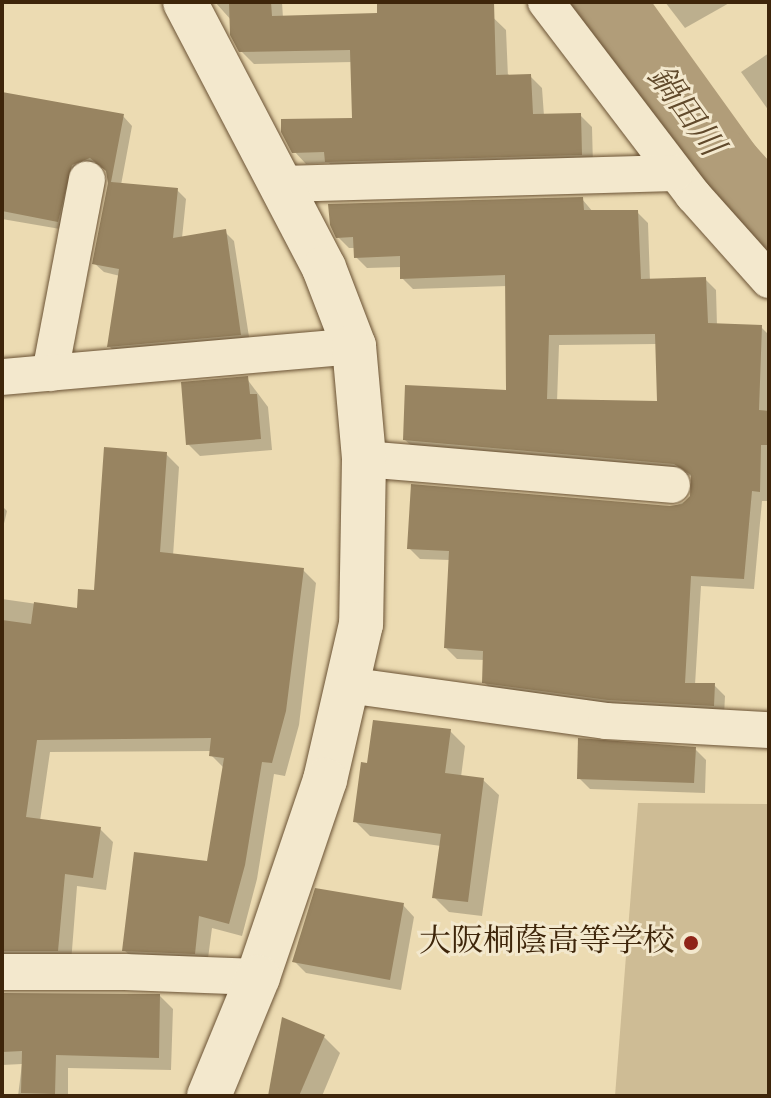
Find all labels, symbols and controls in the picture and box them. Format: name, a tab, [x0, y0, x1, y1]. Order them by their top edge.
water label: 鍋田川	[638, 59, 730, 165]
place label: 大阪桐蔭高等学校	[419, 924, 675, 962]
marker: 大阪桐蔭高等学校	[682, 934, 700, 952]

